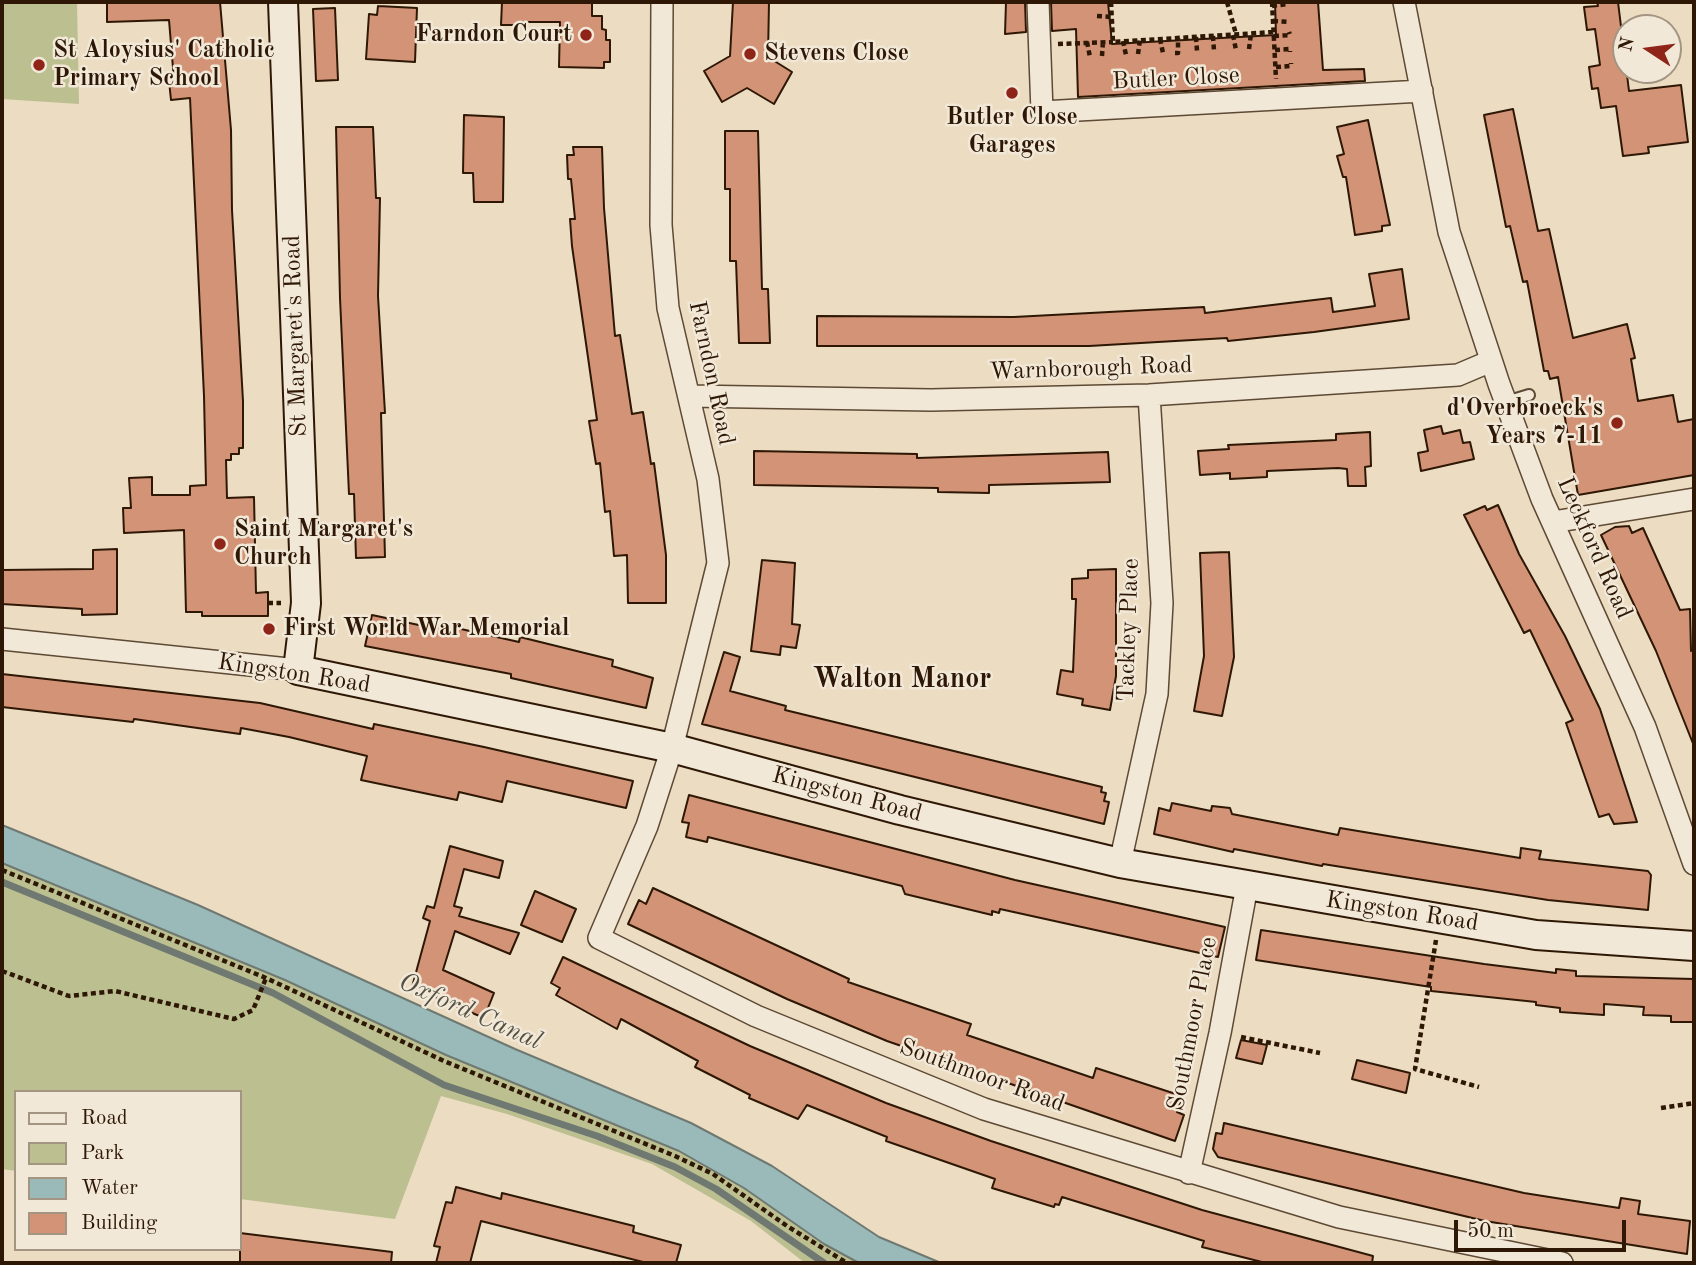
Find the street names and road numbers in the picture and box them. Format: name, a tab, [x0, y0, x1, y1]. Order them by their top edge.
street label: Butler Close	[1111, 61, 1241, 97]
street label: St Margaret's Road	[278, 234, 314, 438]
street label: Farndon Road	[682, 298, 740, 448]
street label: Warnborough Road	[989, 351, 1193, 387]
street label: Leckford Road	[1550, 473, 1638, 623]
street label: Tackley Place	[1112, 558, 1146, 702]
street label: Kingston Road	[215, 648, 373, 700]
street label: Kingston Road	[769, 761, 925, 829]
street label: Kingston Road	[1323, 886, 1481, 938]
street label: Southmoor Place	[1162, 935, 1224, 1113]
street label: Southmoor Road	[895, 1033, 1069, 1119]

